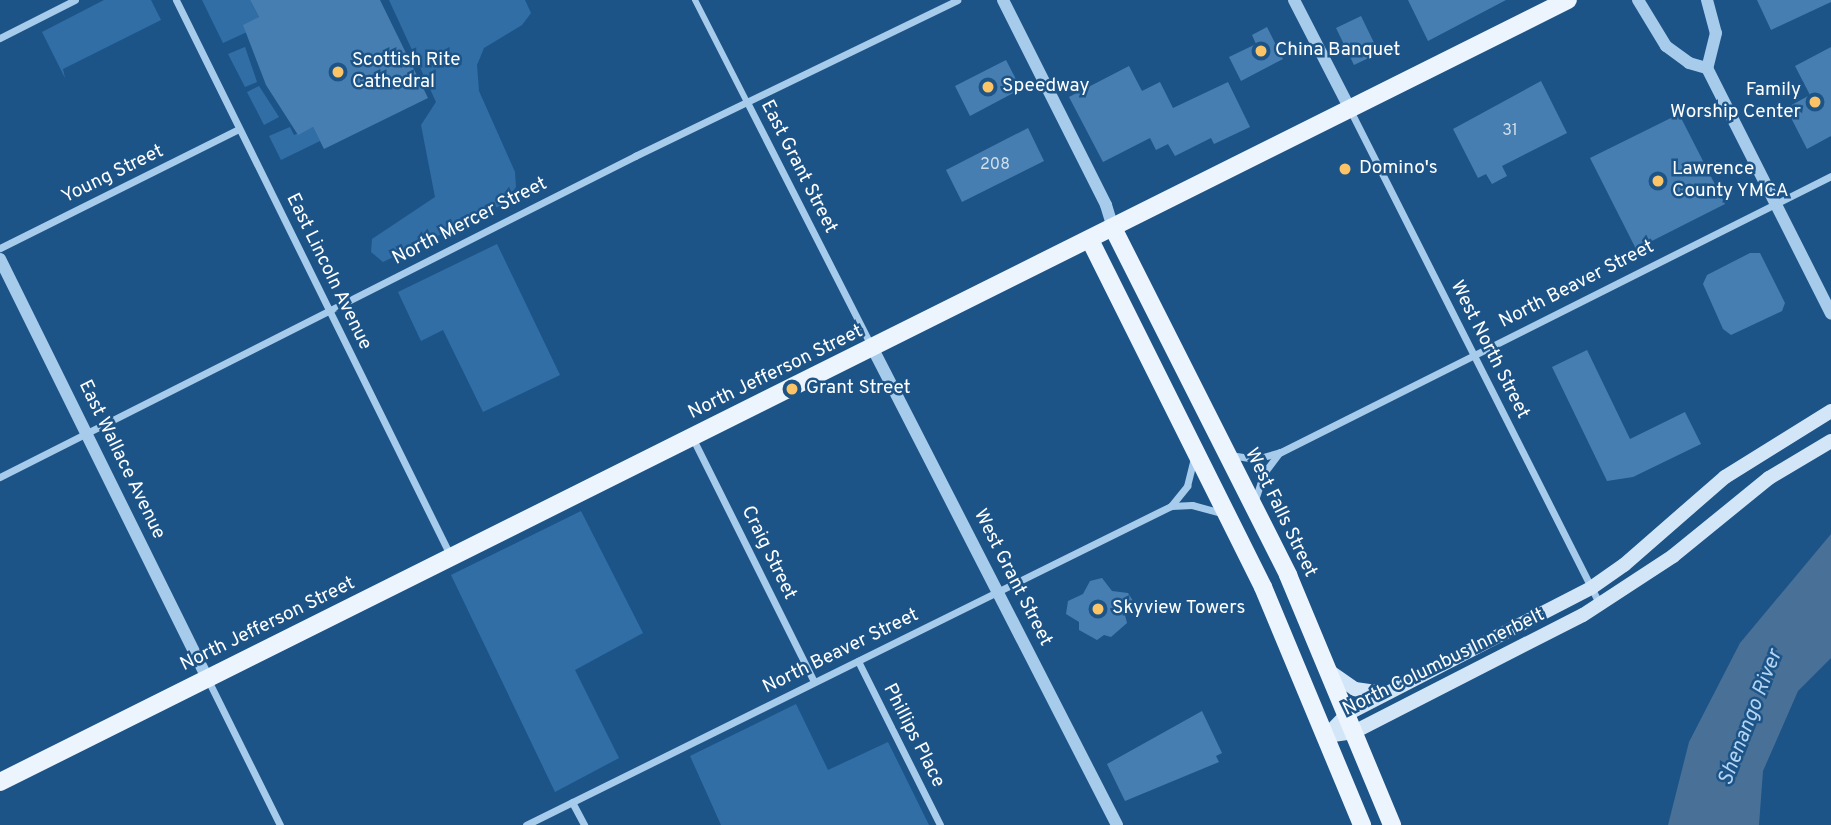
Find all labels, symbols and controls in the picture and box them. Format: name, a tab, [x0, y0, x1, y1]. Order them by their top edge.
place label: China Banquet	[1275, 40, 1400, 62]
marker: China Banquet	[1253, 43, 1269, 59]
place label: Scottish Rite Cathedral	[352, 50, 460, 94]
marker: Scottish Rite Cathedral	[330, 64, 346, 80]
place label: Speedway	[1002, 76, 1090, 98]
marker: Speedway	[980, 79, 996, 95]
place label: Family Worship Center	[1670, 80, 1801, 124]
marker: Family Worship Center	[1807, 94, 1823, 110]
street label: East Grant Street	[755, 97, 841, 237]
house number: 31	[1502, 121, 1518, 141]
street label: Young Street	[58, 141, 168, 209]
house number: 208	[980, 155, 1010, 175]
place label: Domino's	[1359, 158, 1438, 180]
place label: Lawrence County YMCA	[1672, 159, 1789, 203]
marker: Domino's	[1337, 161, 1353, 177]
street label: North Mercer Street	[389, 173, 551, 271]
marker: Lawrence County YMCA	[1650, 173, 1666, 189]
street label: East Lincoln Avenue	[280, 190, 376, 354]
street label: North Beaver Street	[1496, 236, 1658, 334]
street label: West North Street	[1444, 277, 1534, 423]
street label: North Jefferson Street	[685, 321, 867, 425]
street label: East Wallace Avenue	[72, 376, 170, 544]
place label: Grant Street	[806, 378, 911, 400]
marker: Grant Street	[784, 381, 800, 397]
street label: West Falls Street	[1239, 445, 1321, 581]
street label: Craig Street	[735, 502, 801, 604]
street label: West Grant Street	[968, 506, 1056, 650]
street label: North Jefferson Street	[177, 573, 359, 677]
place label: Skyview Towers	[1112, 598, 1246, 620]
marker: Skyview Towers	[1090, 601, 1106, 617]
street label: North Beaver Street	[759, 604, 923, 700]
street label: North Columbus Innerbelt	[1339, 604, 1549, 722]
water label: Shenango River	[1714, 647, 1788, 789]
street label: Phillips Place	[877, 680, 949, 792]

